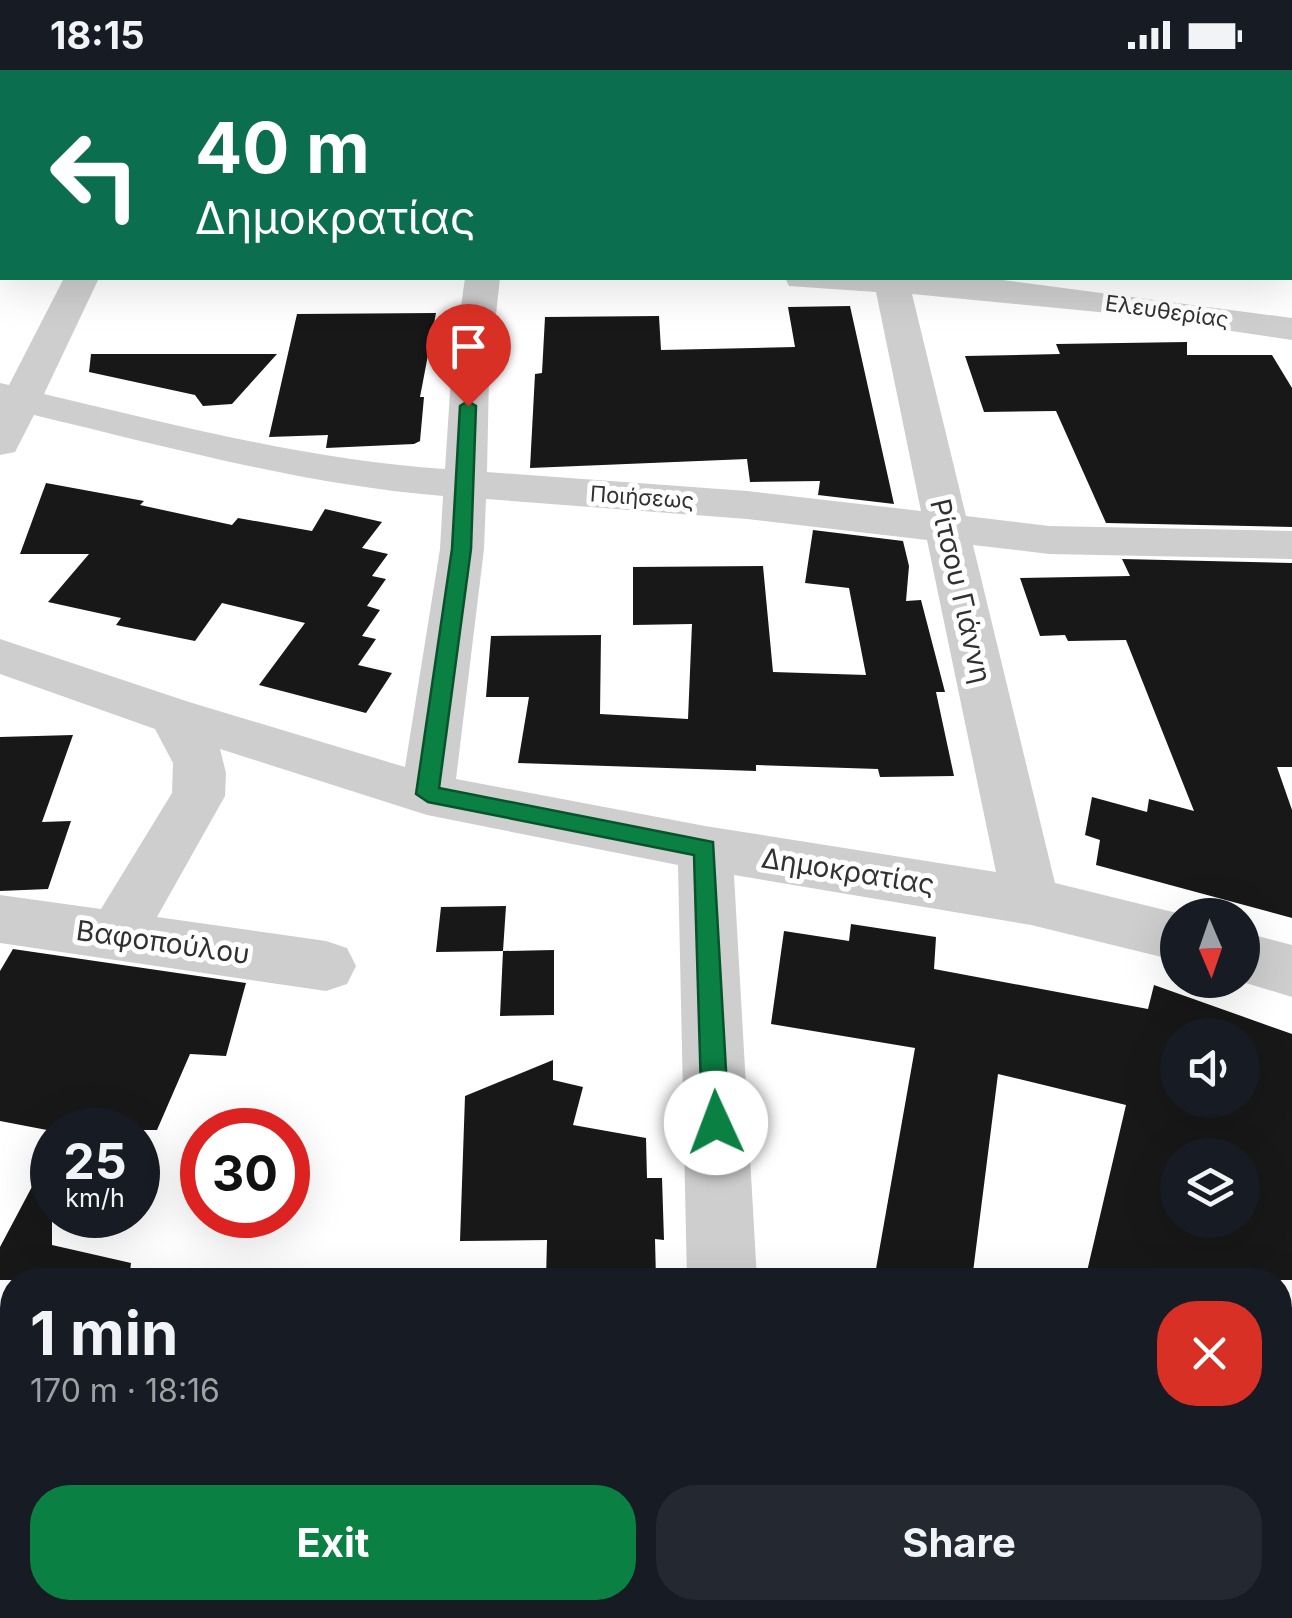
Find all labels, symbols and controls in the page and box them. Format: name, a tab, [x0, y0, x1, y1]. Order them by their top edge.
text: 18:15	[50, 12, 144, 58]
text: 40 m	[195, 105, 370, 190]
icon: left	[30, 110, 160, 240]
text: Δημοκρατίας	[195, 190, 476, 245]
street label: Ελευθερίας	[1104, 289, 1230, 333]
pin	[426, 304, 511, 407]
icon: arrive	[441, 319, 496, 374]
street label: Ποιήσεως	[589, 480, 695, 514]
street label: Ρίτσου Γιάννη	[923, 495, 999, 687]
street label: Δημοκρατίας	[759, 841, 937, 901]
north arrow	[1160, 898, 1260, 998]
map controls	[1160, 898, 1260, 1238]
street label: Βαφοπούλου	[74, 913, 252, 971]
button: sound	[1160, 1018, 1260, 1118]
position arrow	[664, 1071, 768, 1175]
speed limit sign: 30	[180, 1108, 310, 1238]
text: 25	[63, 1131, 127, 1191]
button: layers	[1160, 1138, 1260, 1238]
text: km/h	[65, 1183, 125, 1213]
text: 1 min	[30, 1297, 178, 1369]
button: close	[1157, 1301, 1262, 1406]
text: 170 m · 18:16	[30, 1371, 220, 1410]
button: Exit	[30, 1485, 636, 1600]
button: Share	[656, 1485, 1262, 1600]

